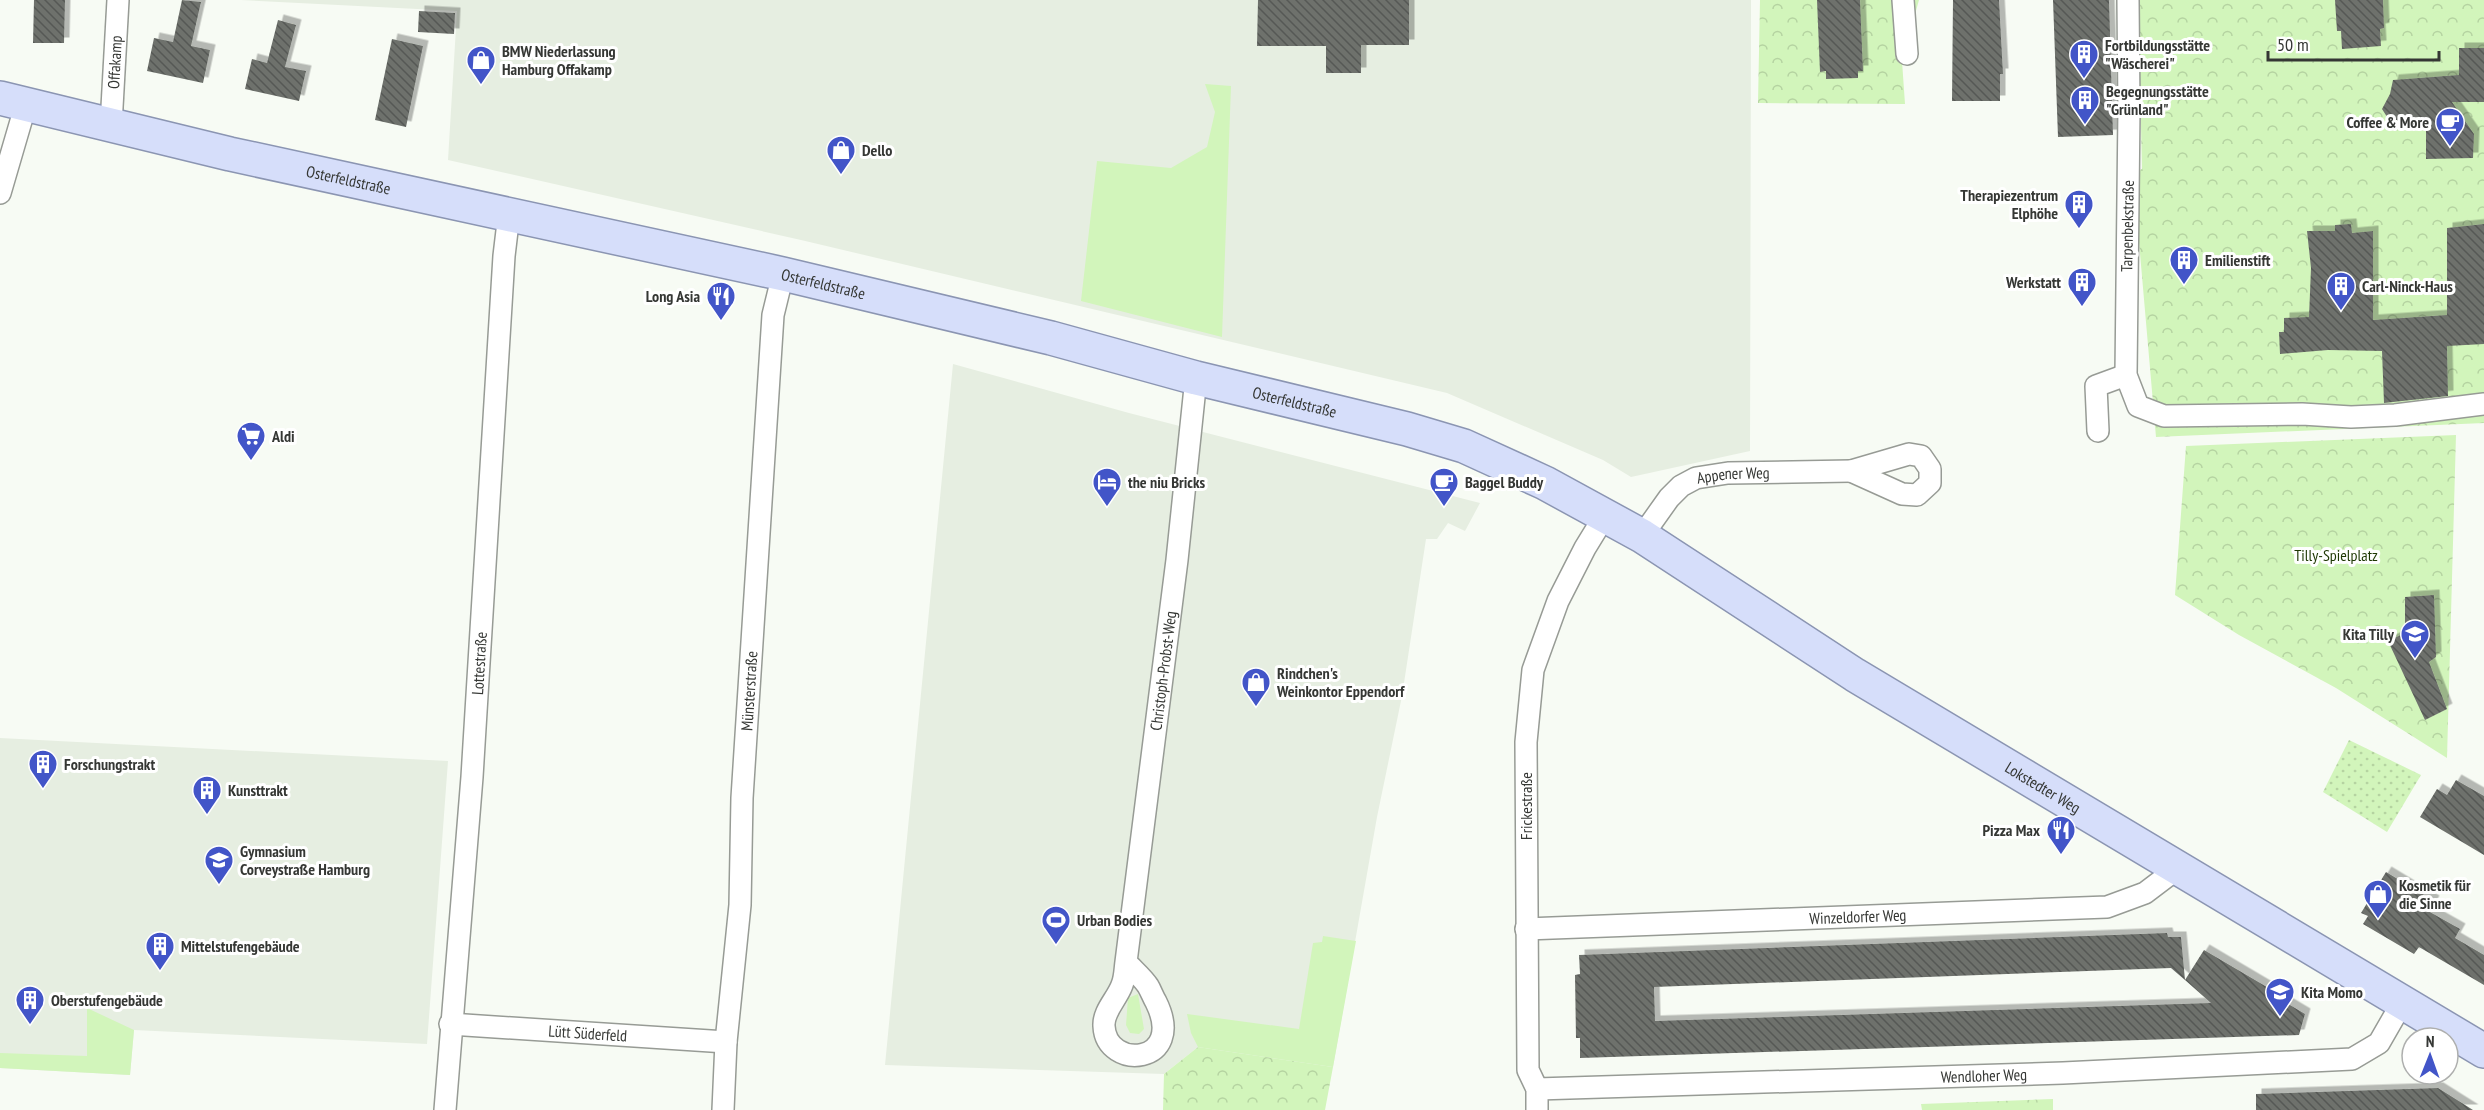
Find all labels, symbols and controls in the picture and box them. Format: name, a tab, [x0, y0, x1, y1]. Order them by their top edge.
scale bar	[2268, 24, 2439, 62]
text: 50 m	[2277, 33, 2309, 56]
street label: Offakamp	[103, 35, 126, 89]
place label: Fortbildungsstätte "Wäscherei"	[2105, 35, 2210, 73]
building icon: Fortbildungsstätte "Wäscherei"	[2068, 38, 2100, 80]
place label: BMW Niederlassung Hamburg Offakamp	[502, 41, 616, 79]
shop icon: BMW Niederlassung Hamburg Offakamp	[465, 44, 497, 86]
place label: Begegnungsstätte "Grünland"	[2106, 81, 2209, 119]
building icon: Begegnungsstätte "Grünland"	[2069, 84, 2101, 126]
cafe icon: Coffee & More	[2434, 106, 2466, 148]
place label: Coffee & More	[2346, 112, 2429, 132]
shop icon: Dello	[825, 134, 857, 176]
place label: Dello	[862, 140, 892, 160]
street label: Osterfeldstraße	[304, 161, 393, 199]
street label: Tarpenbekstraße	[2116, 180, 2138, 272]
place label: Therapiezentrum Elphöhe	[1960, 185, 2058, 223]
building icon: Therapiezentrum Elphöhe	[2063, 188, 2095, 230]
building icon: Emilienstift	[2168, 244, 2200, 286]
place label: Emilienstift	[2205, 250, 2271, 270]
street label: Osterfeldstraße	[779, 264, 867, 303]
building icon: Werkstatt	[2066, 266, 2098, 308]
building icon: Carl-Ninck-Haus	[2325, 270, 2357, 312]
place label: Werkstatt	[2005, 272, 2061, 292]
place label: Carl-Ninck-Haus	[2362, 276, 2453, 296]
restaurant icon: Long Asia	[705, 280, 737, 322]
place label: Long Asia	[646, 286, 700, 306]
street label: Osterfeldstraße	[1251, 382, 1339, 422]
supermarket icon: Aldi	[235, 420, 267, 462]
place label: Aldi	[271, 426, 295, 446]
street label: Appener Weg	[1695, 462, 1770, 488]
hotel icon: the niu Bricks	[1091, 466, 1123, 508]
cafe icon: Baggel Buddy	[1428, 466, 1460, 508]
place label: the niu Bricks	[1128, 472, 1205, 492]
place label: Baggel Buddy	[1465, 472, 1544, 492]
park label: Tilly-Spielplatz	[2294, 545, 2378, 565]
street label: Christoph-Probst-Weg	[1145, 610, 1180, 732]
school or university icon: Kita Tilly	[2399, 618, 2431, 660]
place label: Kita Tilly	[2343, 624, 2395, 644]
street label: Lottestraße	[467, 631, 491, 695]
street label: Münsterstraße	[736, 650, 761, 732]
place label: Rindchen's Weinkontor Eppendorf	[1276, 663, 1405, 701]
shop icon: Rindchen's Weinkontor Eppendorf	[1240, 666, 1272, 708]
building icon: Forschungstrakt	[27, 748, 59, 790]
place label: Forschungstrakt	[64, 754, 155, 774]
street label: Lokstedter Weg	[2002, 757, 2084, 818]
street label: Frickestraße	[1516, 772, 1536, 840]
building icon: Kunsttrakt	[191, 774, 223, 816]
place label: Kunsttrakt	[228, 780, 288, 800]
restaurant icon: Pizza Max	[2045, 814, 2077, 856]
place label: Pizza Max	[1982, 820, 2040, 840]
place label: Gymnasium Corveystraße Hamburg	[240, 841, 370, 879]
school or university icon: Gymnasium Corveystraße Hamburg	[203, 844, 235, 886]
place label: Kosmetik für die Sinne	[2399, 875, 2471, 913]
shop icon: Kosmetik für die Sinne	[2362, 878, 2394, 920]
sports icon: Urban Bodies	[1040, 904, 1072, 946]
street label: Winzeldorfer Weg	[1809, 905, 1907, 928]
place label: Urban Bodies	[1077, 910, 1153, 930]
building icon: Mittelstufengebäude	[144, 930, 176, 972]
place label: Mittelstufengebäude	[181, 936, 300, 956]
school or university icon: Kita Momo	[2264, 976, 2296, 1018]
place label: Kita Momo	[2301, 982, 2363, 1002]
building icon: Oberstufengebäude	[14, 984, 46, 1026]
place label: Oberstufengebäude	[51, 990, 163, 1010]
street label: Lütt Süderfeld	[548, 1020, 628, 1046]
north arrow	[2400, 1026, 2460, 1086]
text: N	[2426, 1031, 2435, 1051]
street label: Wendloher Weg	[1940, 1064, 2027, 1087]

